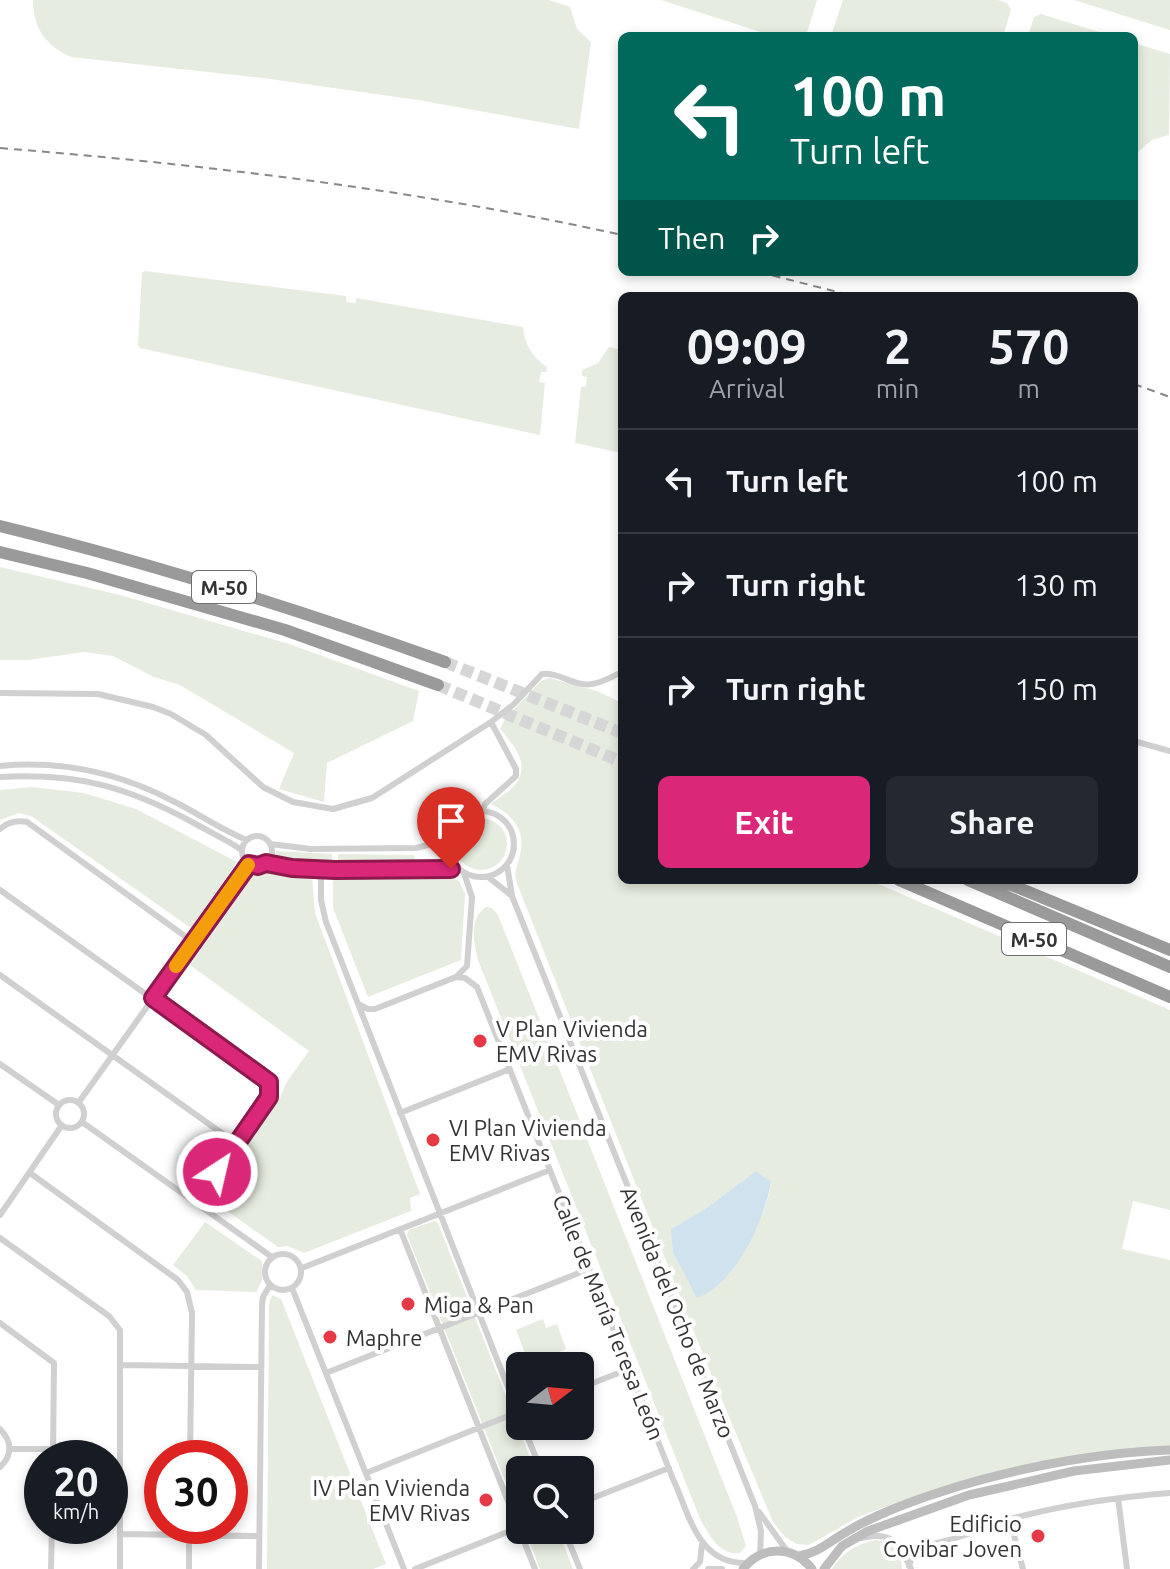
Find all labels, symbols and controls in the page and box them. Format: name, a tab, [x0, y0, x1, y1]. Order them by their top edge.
icon: left	[658, 64, 762, 168]
text: 100 m	[790, 64, 946, 127]
text: Turn left	[790, 130, 929, 171]
icon: right	[742, 216, 786, 260]
text: Then	[658, 221, 726, 255]
text: 09:09	[687, 319, 807, 373]
text: 2	[884, 319, 911, 373]
text: 570	[988, 319, 1069, 373]
text: Arrival	[709, 374, 785, 403]
text: min	[876, 374, 919, 403]
text: m	[1017, 374, 1040, 403]
icon: left	[658, 459, 702, 503]
text: Turn left	[726, 464, 848, 498]
text: 100 m	[1014, 464, 1098, 498]
icon: right	[658, 563, 702, 607]
text: Turn right	[726, 568, 866, 602]
text: 130 m	[1014, 568, 1098, 602]
road number: M-50	[192, 571, 256, 603]
icon: right	[658, 667, 702, 711]
text: Turn right	[726, 672, 866, 706]
text: 150 m	[1014, 672, 1098, 706]
button: Exit	[658, 776, 870, 868]
button: Share	[886, 776, 1098, 868]
pin	[417, 787, 485, 869]
icon: arrive	[429, 799, 473, 843]
road number: M-50	[1002, 923, 1066, 955]
place label: V Plan Vivienda EMV Rivas	[496, 1016, 648, 1066]
marker: V Plan Vivienda EMV Rivas	[471, 1032, 489, 1050]
place label: VI Plan Vivienda EMV Rivas	[449, 1115, 606, 1165]
position arrow	[175, 1130, 259, 1214]
marker: VI Plan Vivienda EMV Rivas	[424, 1131, 442, 1149]
street label: Avenida del Ocho de Marzo	[616, 1183, 740, 1441]
street label: Calle de María Teresa León	[548, 1191, 670, 1443]
place label: Miga & Pan	[424, 1292, 534, 1317]
marker: Miga & Pan	[399, 1295, 417, 1313]
place label: Maphre	[346, 1325, 422, 1350]
marker: Maphre	[321, 1328, 339, 1346]
north arrow	[506, 1352, 594, 1440]
map controls	[506, 1352, 594, 1544]
speed limit sign: 30	[144, 1440, 248, 1544]
button: search	[506, 1456, 594, 1544]
text: 20	[53, 1459, 99, 1504]
place label: IV Plan Vivienda EMV Rivas	[313, 1475, 470, 1525]
marker: IV Plan Vivienda EMV Rivas	[477, 1491, 495, 1509]
text: km/h	[53, 1500, 99, 1523]
place label: Edificio Covibar Joven	[883, 1511, 1022, 1561]
marker: Edificio Covibar Joven	[1029, 1527, 1047, 1545]

